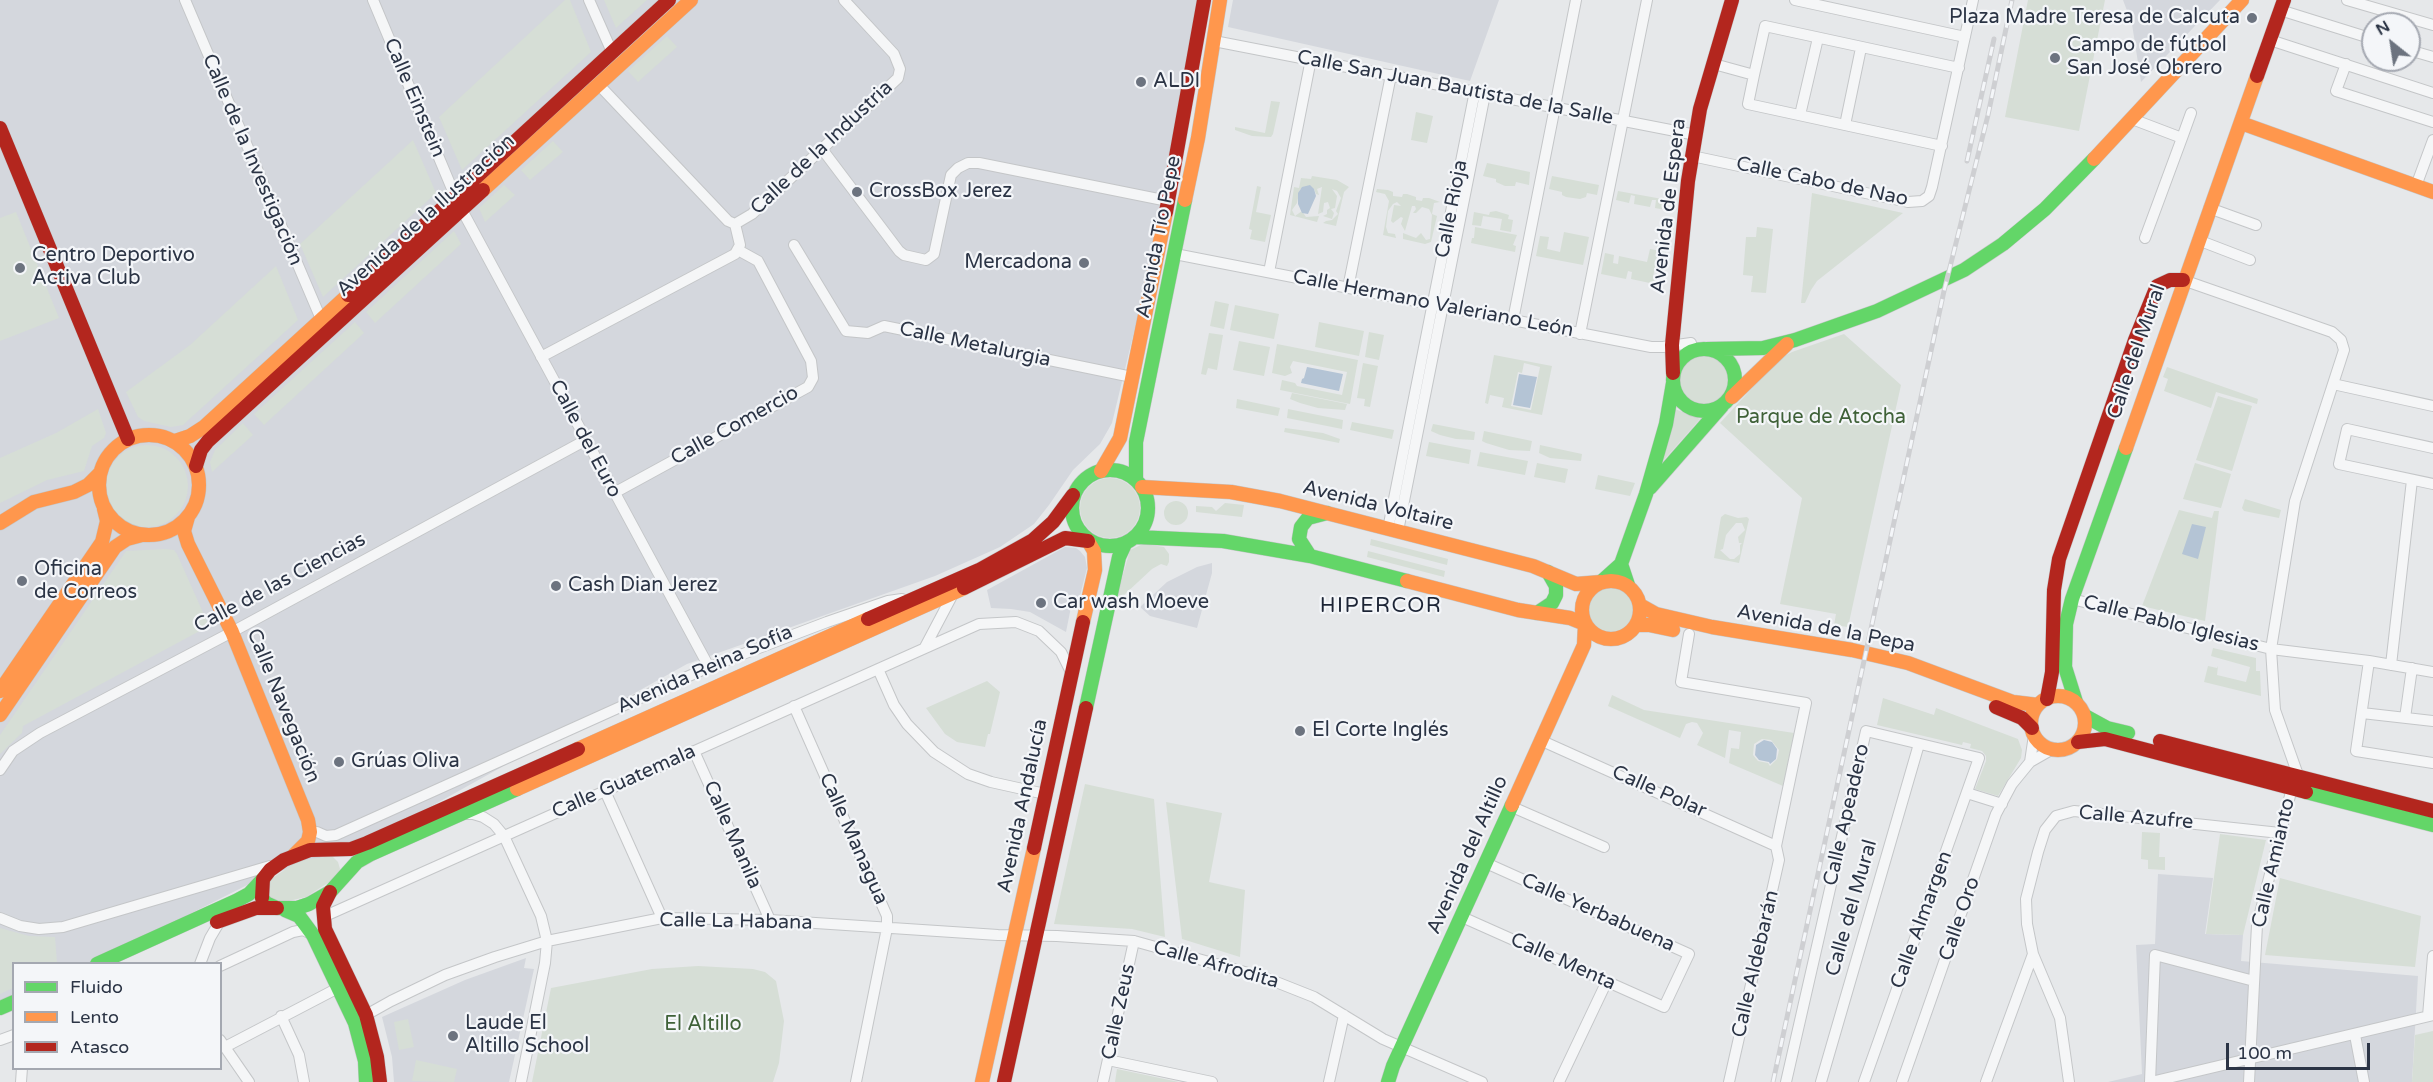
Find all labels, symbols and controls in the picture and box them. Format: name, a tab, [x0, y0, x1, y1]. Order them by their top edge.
place label: Plaza Madre Teresa de Calcuta	[1949, 6, 2240, 30]
marker: Plaza Madre Teresa de Calcuta	[2245, 11, 2259, 25]
north arrow	[2361, 12, 2421, 72]
text: N	[2372, 16, 2394, 40]
place label: Campo de fútbol San José Obrero	[2067, 34, 2227, 81]
street label: Calle Einstein	[378, 35, 450, 161]
street label: Calle San Juan Bautista de la Salle	[1295, 46, 1615, 130]
street label: Calle de la Investigación	[197, 51, 307, 269]
marker: Campo de fútbol San José Obrero	[2048, 51, 2062, 65]
place label: ALDI	[1153, 70, 1200, 94]
marker: ALDI	[1134, 75, 1148, 89]
street label: Calle de la Industria	[746, 76, 898, 220]
street label: Avenida de Espera	[1646, 117, 1692, 295]
street label: Avenida de la Ilustración	[332, 130, 520, 302]
street label: Calle Cabo de Nao	[1734, 152, 1910, 212]
street label: Avenida Tío Pepe	[1131, 154, 1187, 320]
street label: Calle Rioja	[1431, 158, 1473, 260]
place label: CrossBox Jerez	[869, 180, 1012, 204]
marker: CrossBox Jerez	[850, 185, 864, 199]
place label: Centro Deportivo Activa Club	[32, 244, 195, 291]
place label: Mercadona	[964, 251, 1072, 275]
marker: Mercadona	[1077, 256, 1091, 270]
marker: Centro Deportivo Activa Club	[13, 261, 27, 275]
street label: Calle Hermano Valeriano León	[1291, 265, 1575, 343]
street label: Calle del Mural	[2103, 282, 2171, 422]
street label: Calle Metalurgia	[897, 317, 1053, 373]
street label: Calle del Euro	[544, 376, 626, 502]
street label: Calle Comercio	[667, 381, 803, 471]
park label: Parque de Atocha	[1736, 406, 1906, 430]
street label: Avenida Voltaire	[1300, 476, 1456, 536]
street label: Calle de las Ciencias	[190, 528, 370, 638]
place label: Oficina de Correos	[34, 558, 137, 605]
marker: Oficina de Correos	[15, 574, 29, 588]
place label: Cash Dian Jerez	[568, 574, 718, 598]
marker: Cash Dian Jerez	[549, 579, 563, 593]
place label: Car wash Moeve	[1053, 591, 1209, 615]
street label: Calle Pablo Iglesias	[2081, 591, 2261, 657]
district label: HIPERCOR	[1320, 593, 1442, 619]
marker: Car wash Moeve	[1034, 596, 1048, 610]
street label: Avenida de la Pepa	[1735, 600, 1917, 658]
street label: Avenida Reina Sofía	[614, 620, 796, 720]
street label: Calle Navegación	[241, 625, 325, 787]
street label: Avenida Andalucía	[993, 717, 1053, 895]
place label: El Corte Inglés	[1312, 719, 1449, 743]
marker: El Corte Inglés	[1293, 724, 1307, 738]
street label: Calle Guatemala	[549, 740, 699, 824]
street label: Calle Apeadero	[1819, 742, 1875, 888]
place label: Grúas Oliva	[351, 750, 460, 774]
marker: Grúas Oliva	[332, 755, 346, 769]
street label: Calle Polar	[1608, 761, 1710, 823]
street label: Calle Managua	[813, 769, 893, 909]
street label: Avenida del Altillo	[1422, 772, 1514, 938]
street label: Calle Manila	[698, 777, 766, 893]
street label: Calle Amianto	[2247, 796, 2301, 930]
street label: Calle Azufre	[2078, 801, 2194, 835]
street label: Calle del Mural	[1821, 837, 1883, 979]
street label: Calle Almargen	[1886, 848, 1958, 992]
street label: Calle Yerbabuena	[1518, 868, 1678, 958]
street label: Calle Oro	[1934, 874, 1986, 964]
street label: Calle Aldebarán	[1727, 888, 1785, 1040]
street label: Calle La Habana	[659, 909, 813, 935]
street label: Calle Menta	[1507, 928, 1619, 996]
street label: Calle Afrodita	[1150, 936, 1282, 994]
legend	[12, 962, 222, 1070]
street label: Calle Zeus	[1097, 962, 1141, 1062]
text: Fluido	[70, 976, 123, 998]
text: Lento	[70, 1006, 119, 1028]
place label: Laude El Altillo School	[465, 1012, 589, 1059]
park label: El Altillo	[664, 1013, 742, 1037]
marker: Laude El Altillo School	[446, 1029, 460, 1043]
scale bar	[2229, 1031, 2373, 1069]
text: Atasco	[70, 1036, 129, 1058]
text: 100 m	[2237, 1042, 2292, 1064]

